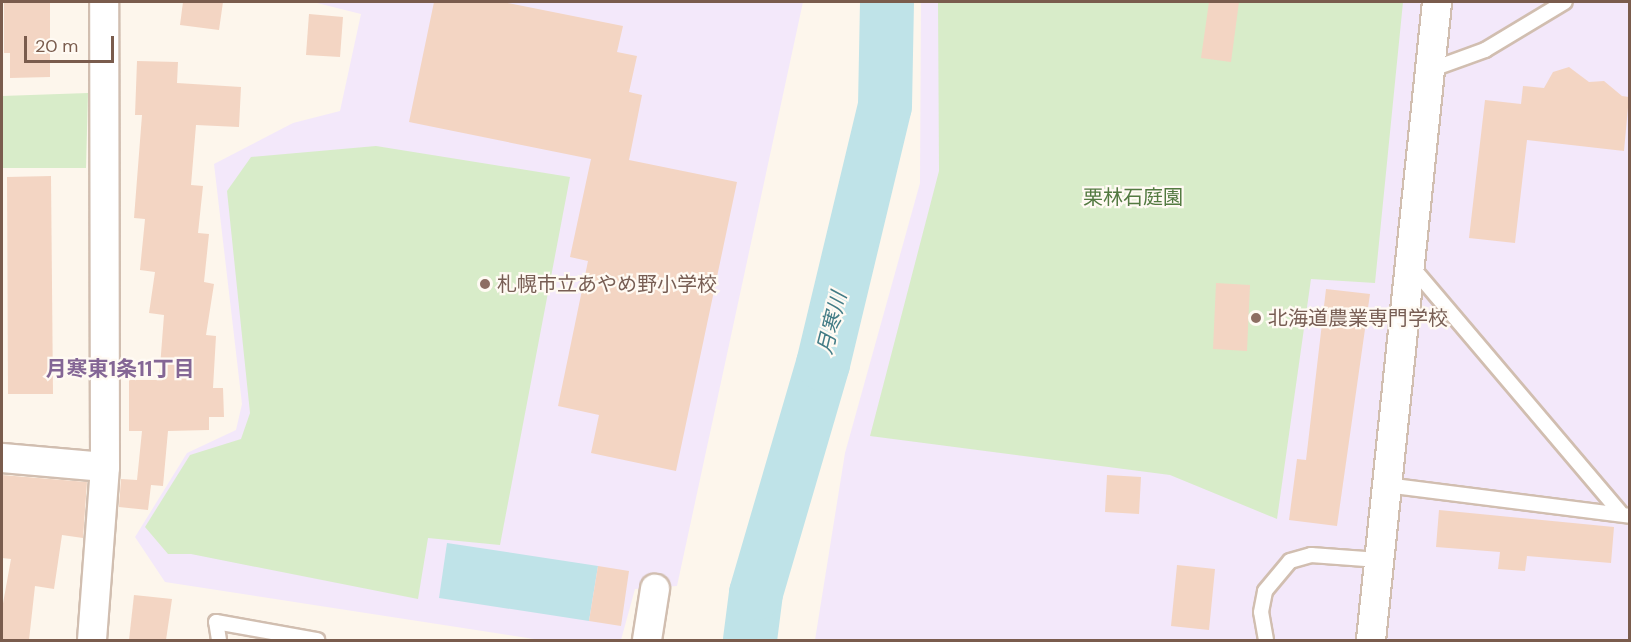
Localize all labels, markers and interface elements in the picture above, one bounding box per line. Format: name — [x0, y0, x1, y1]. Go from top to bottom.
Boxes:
scale bar — [27, 24, 117, 62]
text: 20 m — [35, 34, 78, 58]
park label: 栗林石庭園 — [1083, 185, 1183, 209]
place label: 札幌市立あやめ野小学校 — [497, 272, 717, 296]
marker: 札幌市立あやめ野小学校 — [478, 277, 492, 291]
water label: 月寒川 — [812, 289, 852, 357]
place label: 北海道農業専門学校 — [1268, 306, 1448, 330]
marker: 北海道農業専門学校 — [1249, 311, 1263, 325]
district label: 月寒東1条11丁目 — [46, 356, 194, 382]

